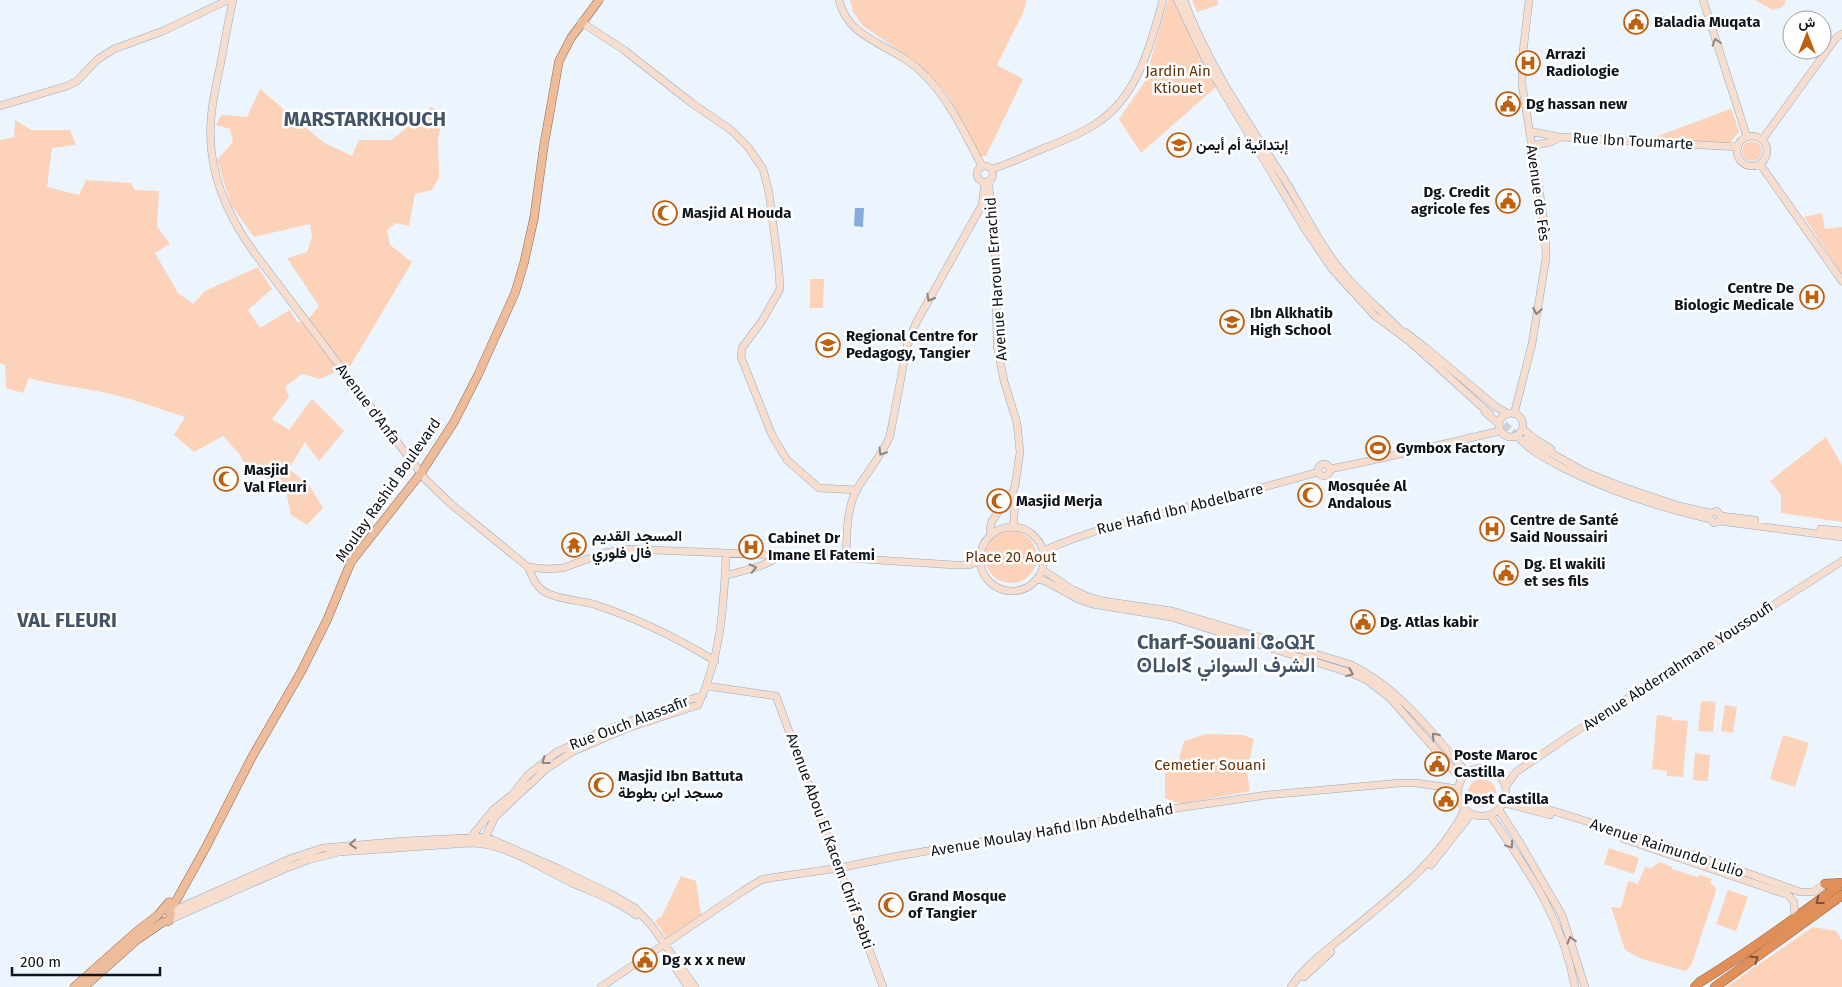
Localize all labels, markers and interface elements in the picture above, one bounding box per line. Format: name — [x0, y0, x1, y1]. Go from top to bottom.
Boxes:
public building icon: Baladia Muqata — [1623, 9, 1649, 35]
north arrow — [1782, 10, 1832, 60]
place label: Baladia Muqata — [1654, 13, 1760, 31]
text: ش — [1799, 14, 1816, 31]
one-way arrow — [1712, 38, 1722, 47]
place label: Arrazi Radiologie — [1545, 45, 1619, 80]
hospital icon: Arrazi Radiologie — [1515, 50, 1541, 76]
park label: Jardin Ain Ktiouet — [1145, 62, 1211, 97]
public building icon: Dg hassan new — [1495, 91, 1521, 117]
place label: Dg hassan new — [1526, 95, 1628, 113]
district label: MARSTARKHOUCH — [284, 107, 446, 131]
street label: Rue Ibn Toumarte — [1572, 129, 1694, 153]
school or university icon: إبتدائية أم أيمن — [1166, 132, 1192, 158]
place label: إبتدائية أم أيمن — [1196, 136, 1289, 155]
street label: Avenue de Fès — [1522, 144, 1554, 242]
place label: Dg. Credit agricole fes — [1411, 183, 1490, 218]
public building icon: Dg. Credit agricole fes — [1495, 188, 1521, 214]
street label: Avenue Haroun Errachid — [981, 197, 1011, 361]
mosque icon: Masjid Al Houda — [652, 200, 678, 226]
place label: Masjid Al Houda — [682, 204, 792, 222]
place label: Centre De Biologic Medicale — [1674, 279, 1794, 314]
hospital icon: Centre De Biologic Medicale — [1799, 284, 1825, 310]
one-way arrow — [926, 293, 936, 302]
place label: Ibn Alkhatib High School — [1250, 304, 1333, 339]
one-way arrow — [1533, 307, 1543, 316]
school or university icon: Ibn Alkhatib High School — [1219, 309, 1245, 335]
place label: Regional Centre for Pedagogy, Tangier — [846, 327, 979, 362]
school or university icon: Regional Centre for Pedagogy, Tangier — [815, 332, 841, 358]
street label: Avenue d'Anfa — [332, 360, 404, 448]
street label: Moulay Rashid Boulevard — [331, 415, 445, 565]
sports icon: Gymbox Factory — [1365, 435, 1391, 461]
place label: Gymbox Factory — [1396, 439, 1505, 457]
one-way arrow — [878, 446, 888, 455]
place label: Masjid Val Fleuri — [243, 461, 307, 496]
mosque icon: Masjid Val Fleuri — [213, 466, 239, 492]
place label: Mosquée Al Andalous — [1327, 477, 1407, 512]
street label: Rue Hafid Ibn Abdelbarre — [1095, 480, 1265, 538]
mosque icon: Mosquée Al Andalous — [1297, 482, 1323, 508]
mosque icon: Masjid Merja — [986, 488, 1012, 514]
place label: Masjid Merja — [1016, 492, 1102, 510]
place label: Centre de Santé Said Noussairi — [1510, 511, 1619, 546]
hospital icon: Centre de Santé Said Noussairi — [1479, 516, 1505, 542]
place label: المسجد القديم فال فلوري — [592, 527, 682, 566]
place label: Cabinet Dr Imane El Fatemi — [768, 529, 875, 564]
temple icon: المسجد القديم فال فلوري — [561, 532, 587, 558]
hospital icon: Cabinet Dr Imane El Fatemi — [738, 534, 764, 560]
park label: Place 20 Aout — [965, 548, 1057, 566]
place label: Dg. El wakili et ses fils — [1524, 555, 1605, 590]
public building icon: Dg. El wakili et ses fils — [1493, 560, 1519, 586]
one-way arrow — [749, 563, 758, 574]
street label: Avenue Abderrahmane Youssoufi — [1580, 598, 1776, 734]
district label: VAL FLEURI — [16, 608, 117, 632]
public building icon: Dg. Atlas kabir — [1350, 609, 1376, 635]
place label: Dg. Atlas kabir — [1380, 613, 1479, 631]
district label: Charf-Souani ⵛⴰⵕⴼ ⵙⵡⴰⵏⵉ الشرف السواني — [1137, 630, 1315, 682]
one-way arrow — [1345, 666, 1354, 677]
street label: Rue Ouch Alassafir — [567, 692, 691, 754]
street label: Avenue Abou El Kacem Chrif Sebti — [782, 730, 878, 952]
one-way arrow — [1431, 733, 1440, 742]
place label: Poste Maroc Castilla — [1454, 746, 1538, 781]
public building icon: Poste Maroc Castilla — [1424, 751, 1450, 777]
one-way arrow — [542, 755, 551, 763]
park label: Cemetier Souani — [1154, 756, 1266, 774]
place label: Masjid Ibn Battuta مسجد ابن بطوطة — [618, 767, 743, 802]
mosque icon: Masjid Ibn Battuta مسجد ابن بطوطة — [588, 772, 614, 798]
public building icon: Post Castilla — [1433, 786, 1459, 812]
place label: Post Castilla — [1464, 790, 1549, 808]
street label: Avenue Moulay Hafid Ibn Abdelhafid — [929, 800, 1175, 860]
street label: Avenue Raimundo Lulio — [1588, 815, 1746, 881]
one-way arrow — [348, 839, 356, 850]
one-way arrow — [1504, 839, 1513, 848]
place label: Grand Mosque of Tangier — [908, 887, 1006, 922]
mosque icon: Grand Mosque of Tangier — [878, 892, 904, 918]
one-way arrow — [1815, 895, 1824, 904]
one-way arrow — [1566, 937, 1576, 945]
scale bar — [12, 944, 160, 976]
public building icon: Dg x x x new — [632, 947, 658, 973]
place label: Dg x x x new — [662, 951, 746, 969]
text: 200 m — [20, 953, 61, 971]
one-way arrow — [1749, 956, 1759, 965]

